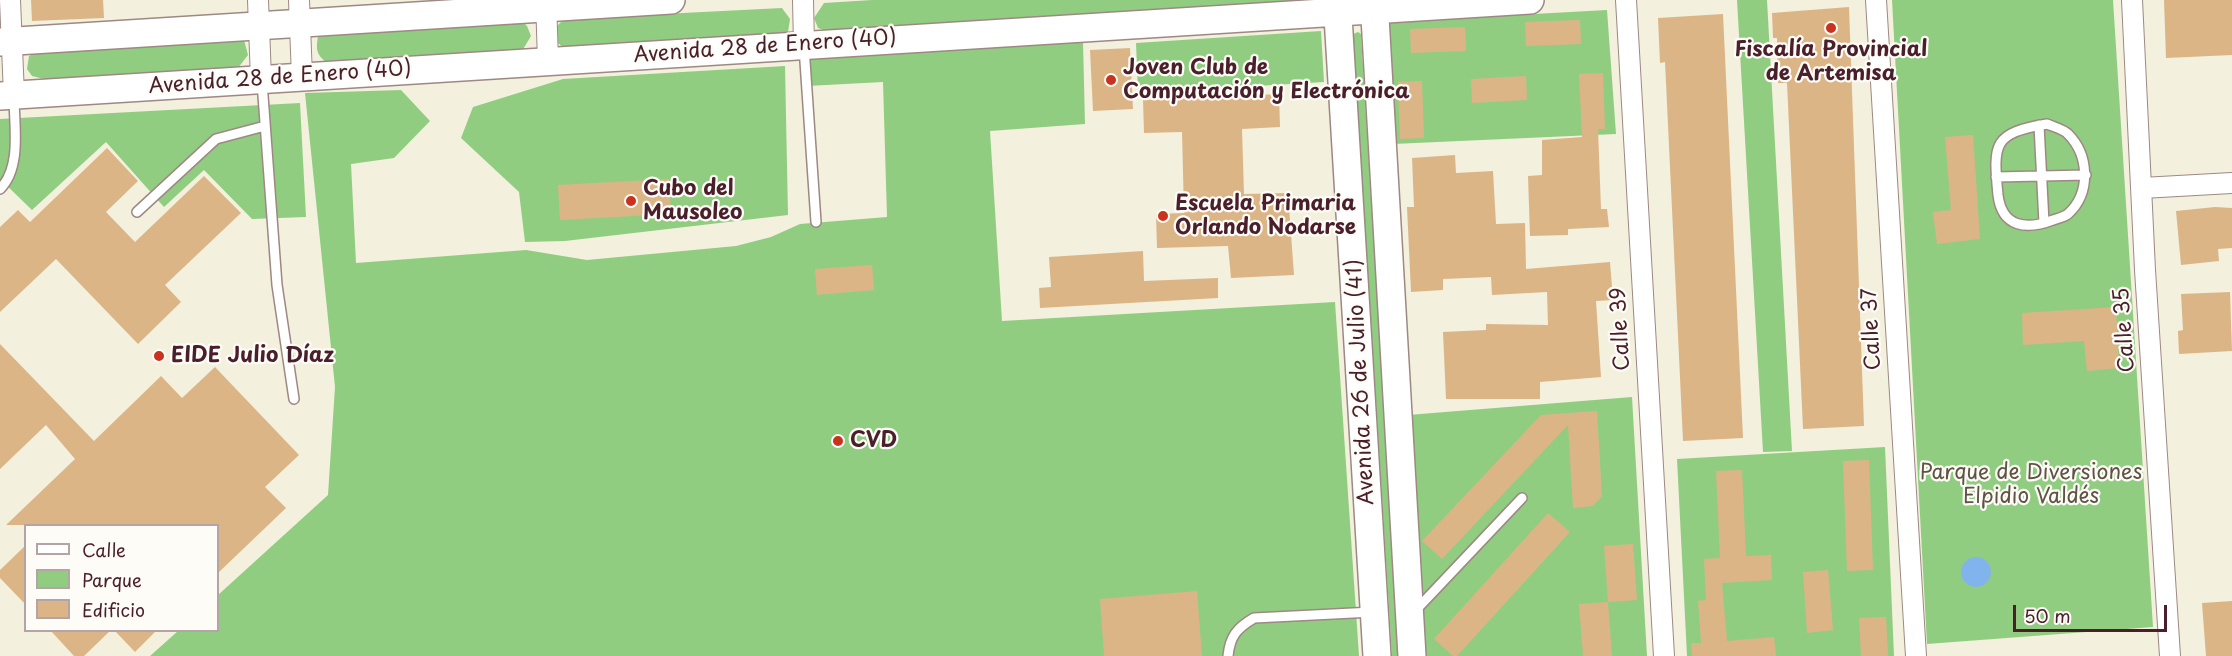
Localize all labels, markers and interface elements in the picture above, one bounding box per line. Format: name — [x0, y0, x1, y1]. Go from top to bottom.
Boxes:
marker: Fiscalía Provincial de Artemisa — [1824, 21, 1838, 35]
street label: Avenida 28 de Enero (40) — [633, 25, 897, 69]
place label: Fiscalía Provincial de Artemisa — [1734, 37, 1928, 87]
place label: Joven Club de Computación y Electrónica — [1123, 55, 1410, 105]
street label: Avenida 28 de Enero (40) — [148, 56, 412, 100]
marker: Joven Club de Computación y Electrónica — [1104, 73, 1118, 87]
place label: Cubo del Mausoleo — [643, 176, 742, 226]
place label: Escuela Primaria Orlando Nodarse — [1175, 191, 1356, 241]
marker: Cubo del Mausoleo — [624, 194, 638, 208]
marker: Escuela Primaria Orlando Nodarse — [1156, 209, 1170, 223]
street label: Avenida 26 de Julio (41) — [1342, 258, 1380, 506]
street label: Calle 39 — [1606, 287, 1636, 371]
street label: Calle 37 — [1857, 287, 1887, 371]
street label: Calle 35 — [2109, 287, 2141, 373]
place label: EIDE Julio Díaz — [171, 343, 334, 369]
marker: EIDE Julio Díaz — [152, 349, 166, 363]
place label: CVD — [850, 428, 897, 454]
marker: CVD — [831, 434, 845, 448]
park label: Parque de Diversiones Elpidio Valdés — [1920, 460, 2142, 510]
legend — [24, 524, 219, 632]
text: Calle — [82, 536, 126, 563]
text: Parque — [82, 566, 142, 593]
scale bar — [2016, 593, 2170, 631]
text: Edificio — [82, 596, 145, 623]
text: 50 m — [2024, 602, 2071, 629]

